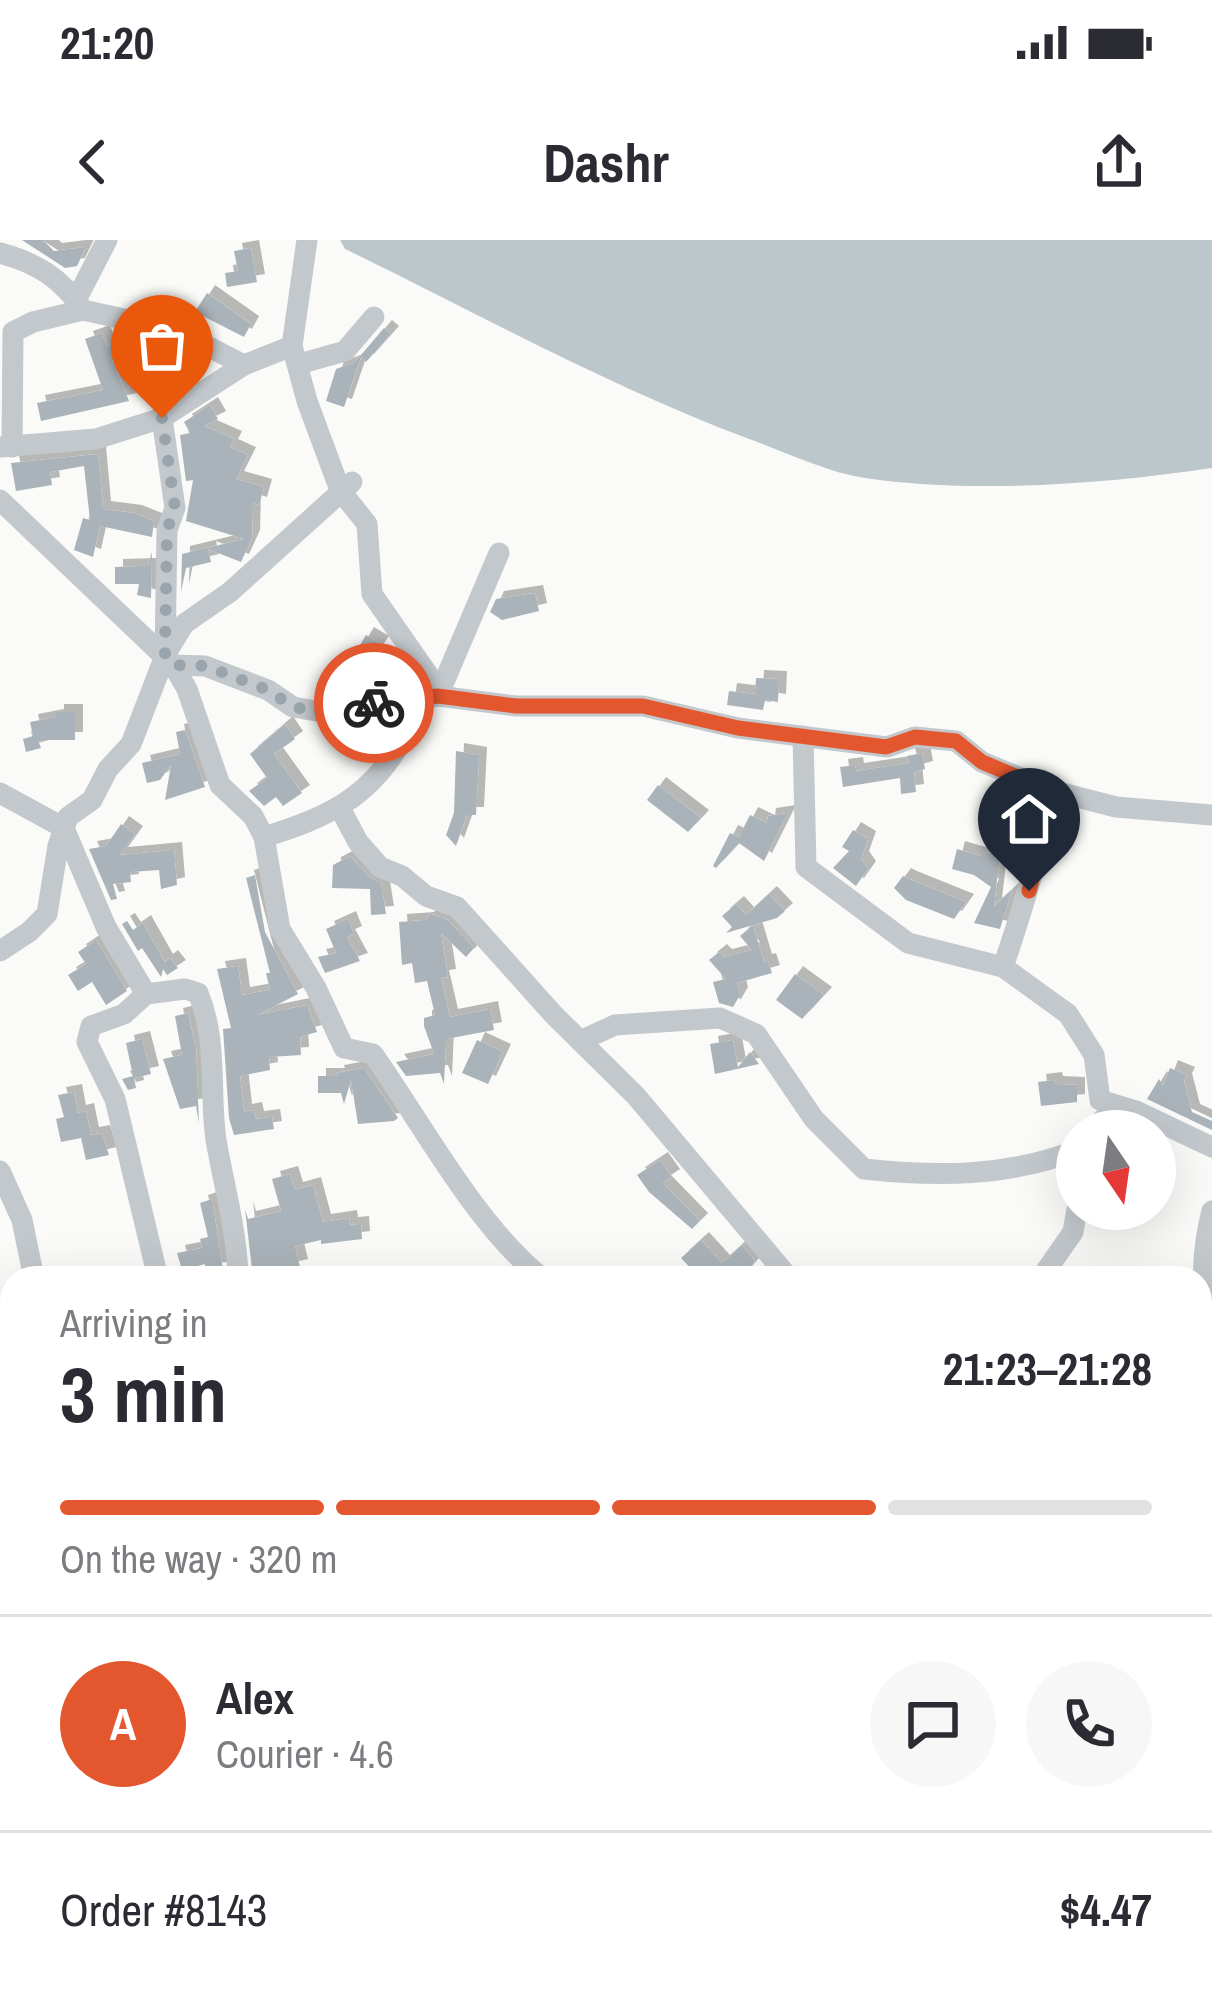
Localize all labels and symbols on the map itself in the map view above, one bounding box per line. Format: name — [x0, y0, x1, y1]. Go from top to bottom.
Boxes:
pin — [111, 295, 213, 418]
courier — [314, 643, 434, 763]
pin — [978, 768, 1080, 891]
north arrow — [1056, 1110, 1176, 1230]

